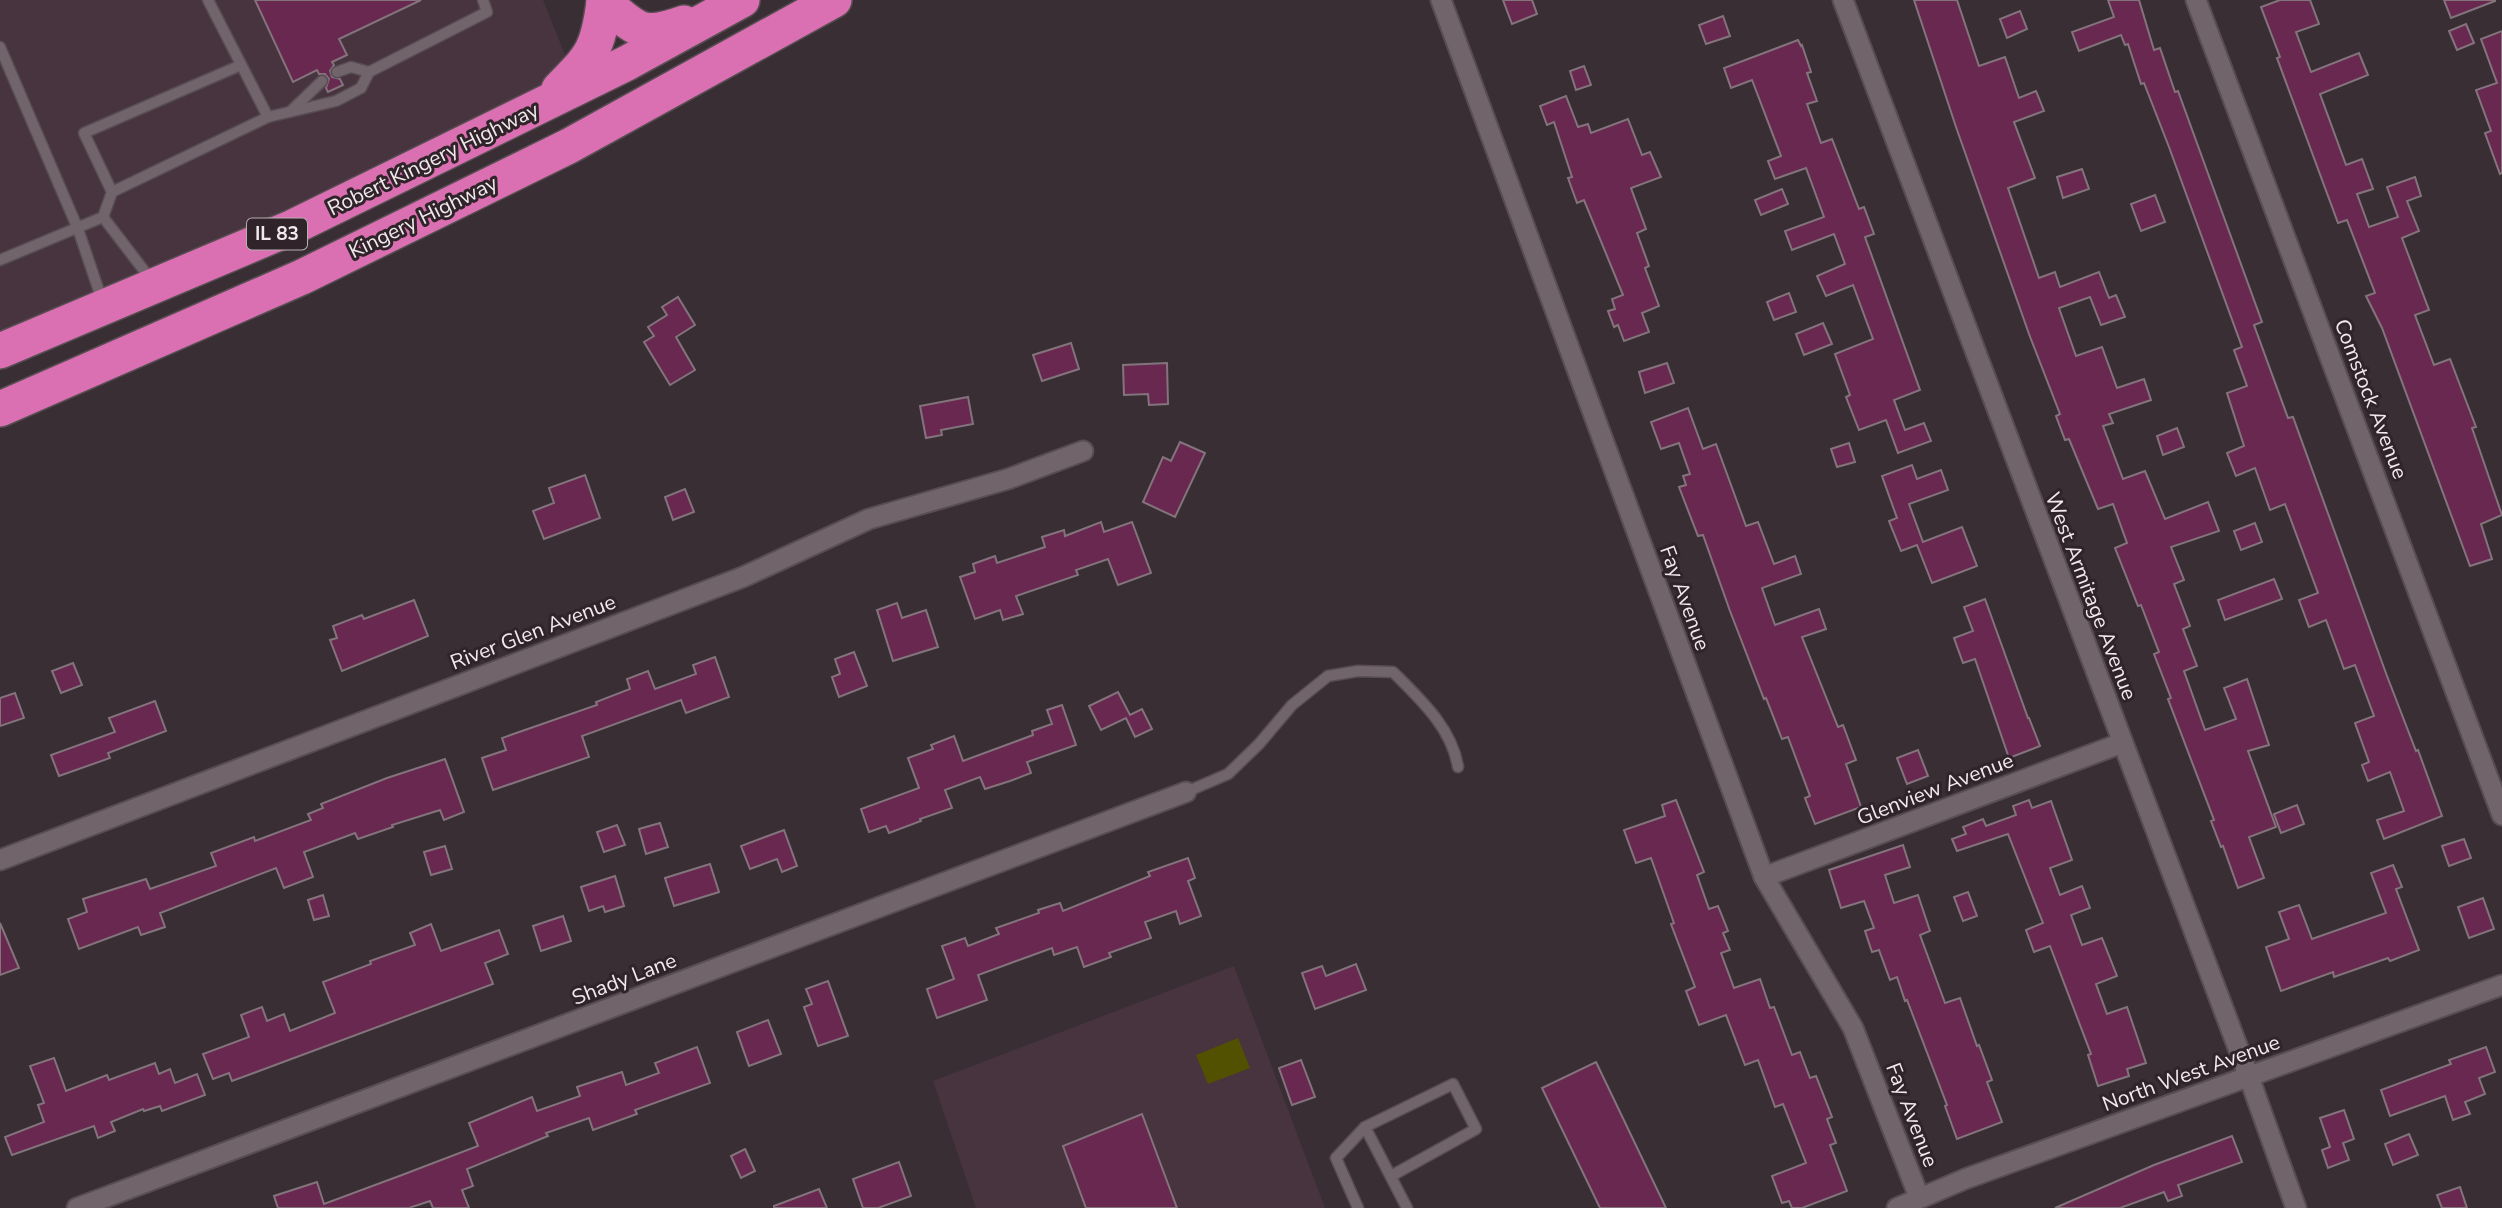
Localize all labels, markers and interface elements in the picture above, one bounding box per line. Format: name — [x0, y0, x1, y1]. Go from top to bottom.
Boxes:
street label: Robert Kingery Highway — [323, 97, 543, 221]
street label: Kingery Highway — [345, 170, 501, 264]
road number: IL 83 — [247, 218, 307, 250]
street label: Comstock Avenue — [2328, 315, 2414, 483]
street label: West Armitage Avenue — [2038, 488, 2144, 704]
street label: Fay Avenue — [1653, 542, 1717, 654]
street label: River Glen Avenue — [446, 588, 620, 676]
street label: Glenview Avenue — [1853, 746, 2017, 832]
street label: Shady Lane — [568, 946, 680, 1012]
street label: North West Avenue — [2098, 1028, 2284, 1118]
street label: Fay Avenue — [1879, 1059, 1945, 1171]

